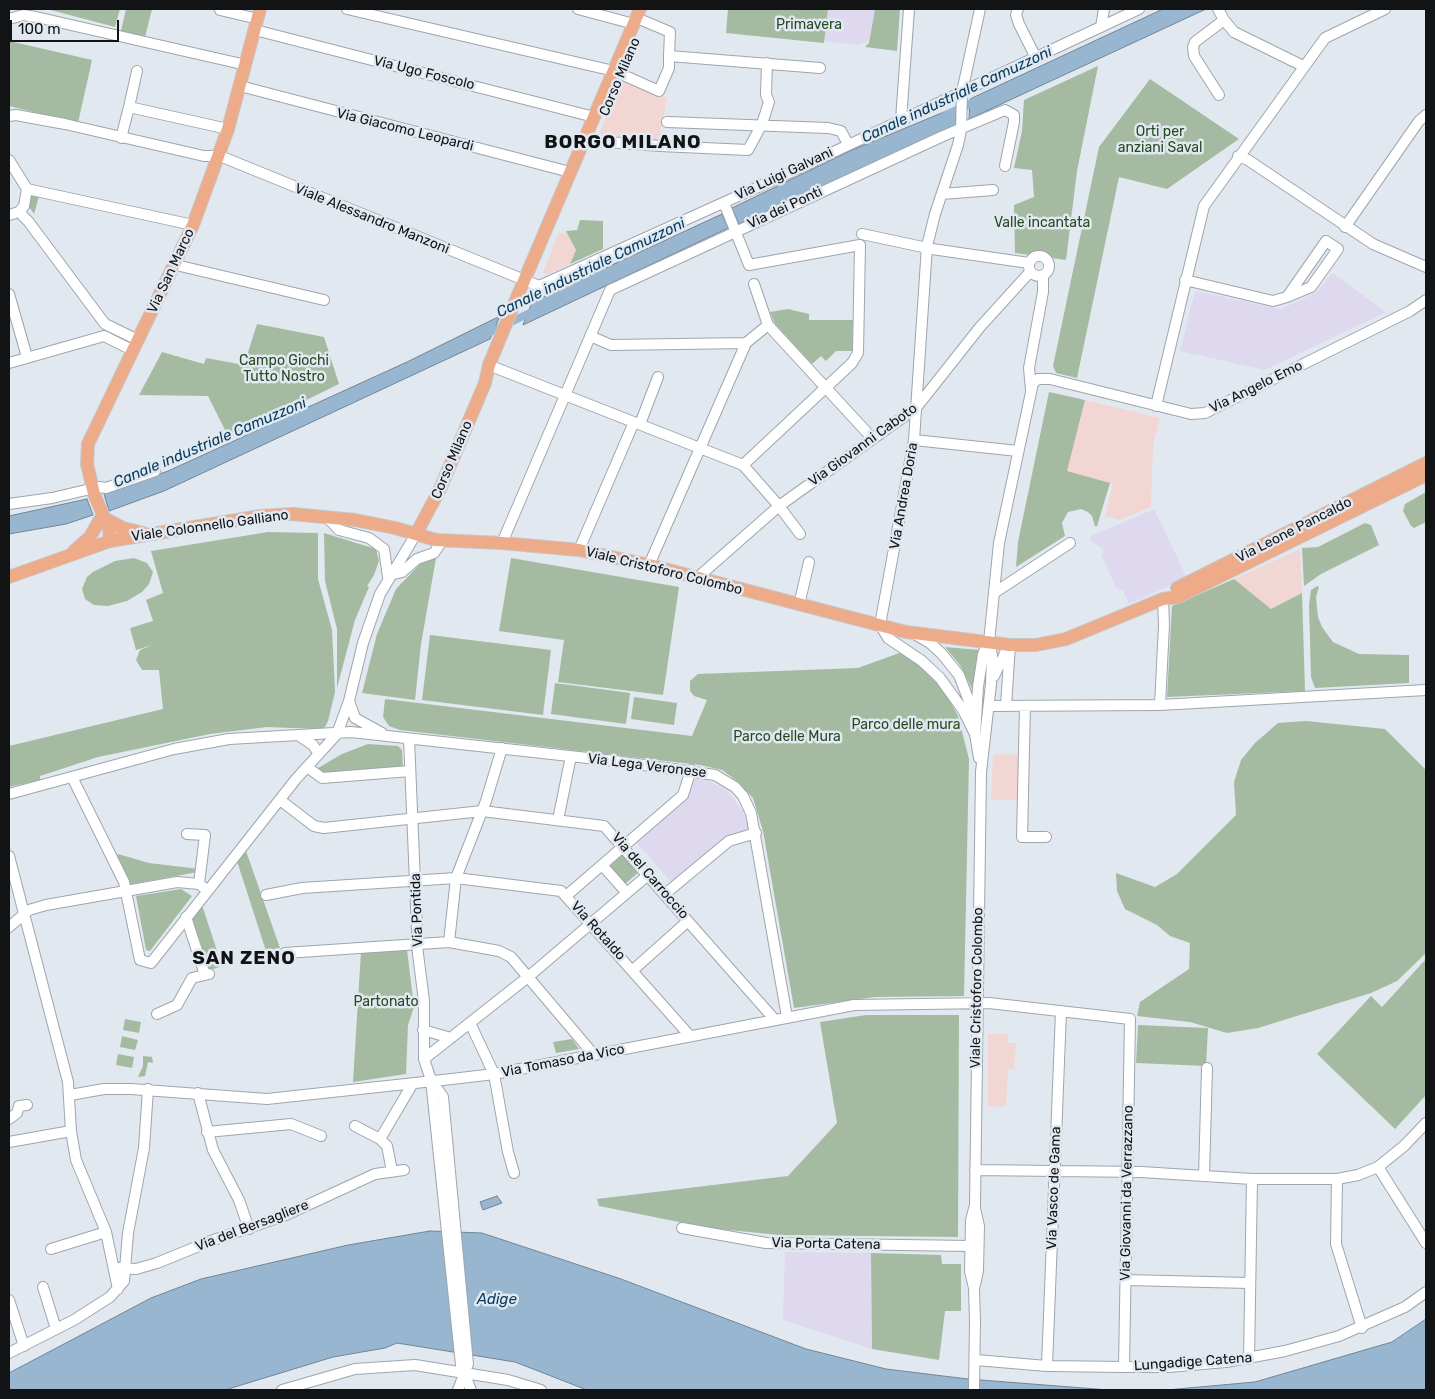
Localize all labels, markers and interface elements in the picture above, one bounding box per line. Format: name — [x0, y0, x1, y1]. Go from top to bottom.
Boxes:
scale bar — [12, 10, 121, 42]
park label: Primavera — [776, 17, 842, 33]
text: 100 m — [18, 20, 60, 38]
street label: Corso Milano — [596, 35, 644, 119]
water label: Canale industriale Camuzzoni — [859, 43, 1055, 147]
street label: Via Ugo Foscolo — [372, 52, 476, 94]
street label: Via Giacomo Leopardi — [335, 105, 475, 155]
park label: Orti per anziani Saval — [1118, 124, 1202, 156]
district label: BORGO MILANO — [543, 132, 703, 154]
street label: Via Luigi Galvani — [732, 144, 836, 204]
street label: Viale Alessandro Manzoni — [292, 180, 452, 258]
street label: Via dei Ponti — [745, 183, 825, 233]
water label: Canale industriale Camuzzoni — [494, 214, 688, 322]
park label: Valle incantata — [994, 215, 1090, 231]
street label: Via San Marco — [144, 226, 198, 316]
park label: Campo Giochi Tutto Nostro — [239, 353, 329, 386]
street label: Via Angelo Emo — [1207, 357, 1305, 417]
water label: Canale industriale Camuzzoni — [111, 394, 309, 492]
street label: Via Giovanni Caboto — [805, 400, 921, 490]
street label: Corso Milano — [428, 418, 476, 502]
street label: Via Andrea Doria — [886, 441, 922, 551]
street label: Via Leone Pancaldo — [1233, 494, 1355, 566]
street label: Viale Colonnello Galliano — [130, 507, 290, 545]
street label: Viale Cristoforo Colombo — [584, 543, 744, 599]
park label: Parco delle mura — [851, 717, 961, 733]
park label: Parco delle Mura — [733, 729, 841, 745]
street label: Via Lega Veronese — [587, 750, 707, 782]
street label: Via del Carroccio — [608, 829, 692, 923]
street label: Via Pontida — [407, 873, 427, 947]
street label: Via Rotaldo — [567, 898, 629, 964]
street label: Viale Cristoforo Colombo — [967, 907, 987, 1069]
district label: SAN ZENO — [191, 948, 297, 970]
park label: Partonato — [353, 994, 419, 1010]
street label: Via Tomaso da Vico — [500, 1041, 626, 1081]
street label: Via Giovanni da Verrazzano — [1117, 1105, 1137, 1281]
street label: Via Vasco de Gama — [1043, 1126, 1065, 1250]
street label: Via del Bersagliere — [193, 1197, 311, 1255]
street label: Via Porta Catena — [771, 1235, 881, 1253]
water label: Adige — [477, 1291, 517, 1309]
street label: Lungadige Catena — [1133, 1349, 1253, 1375]

